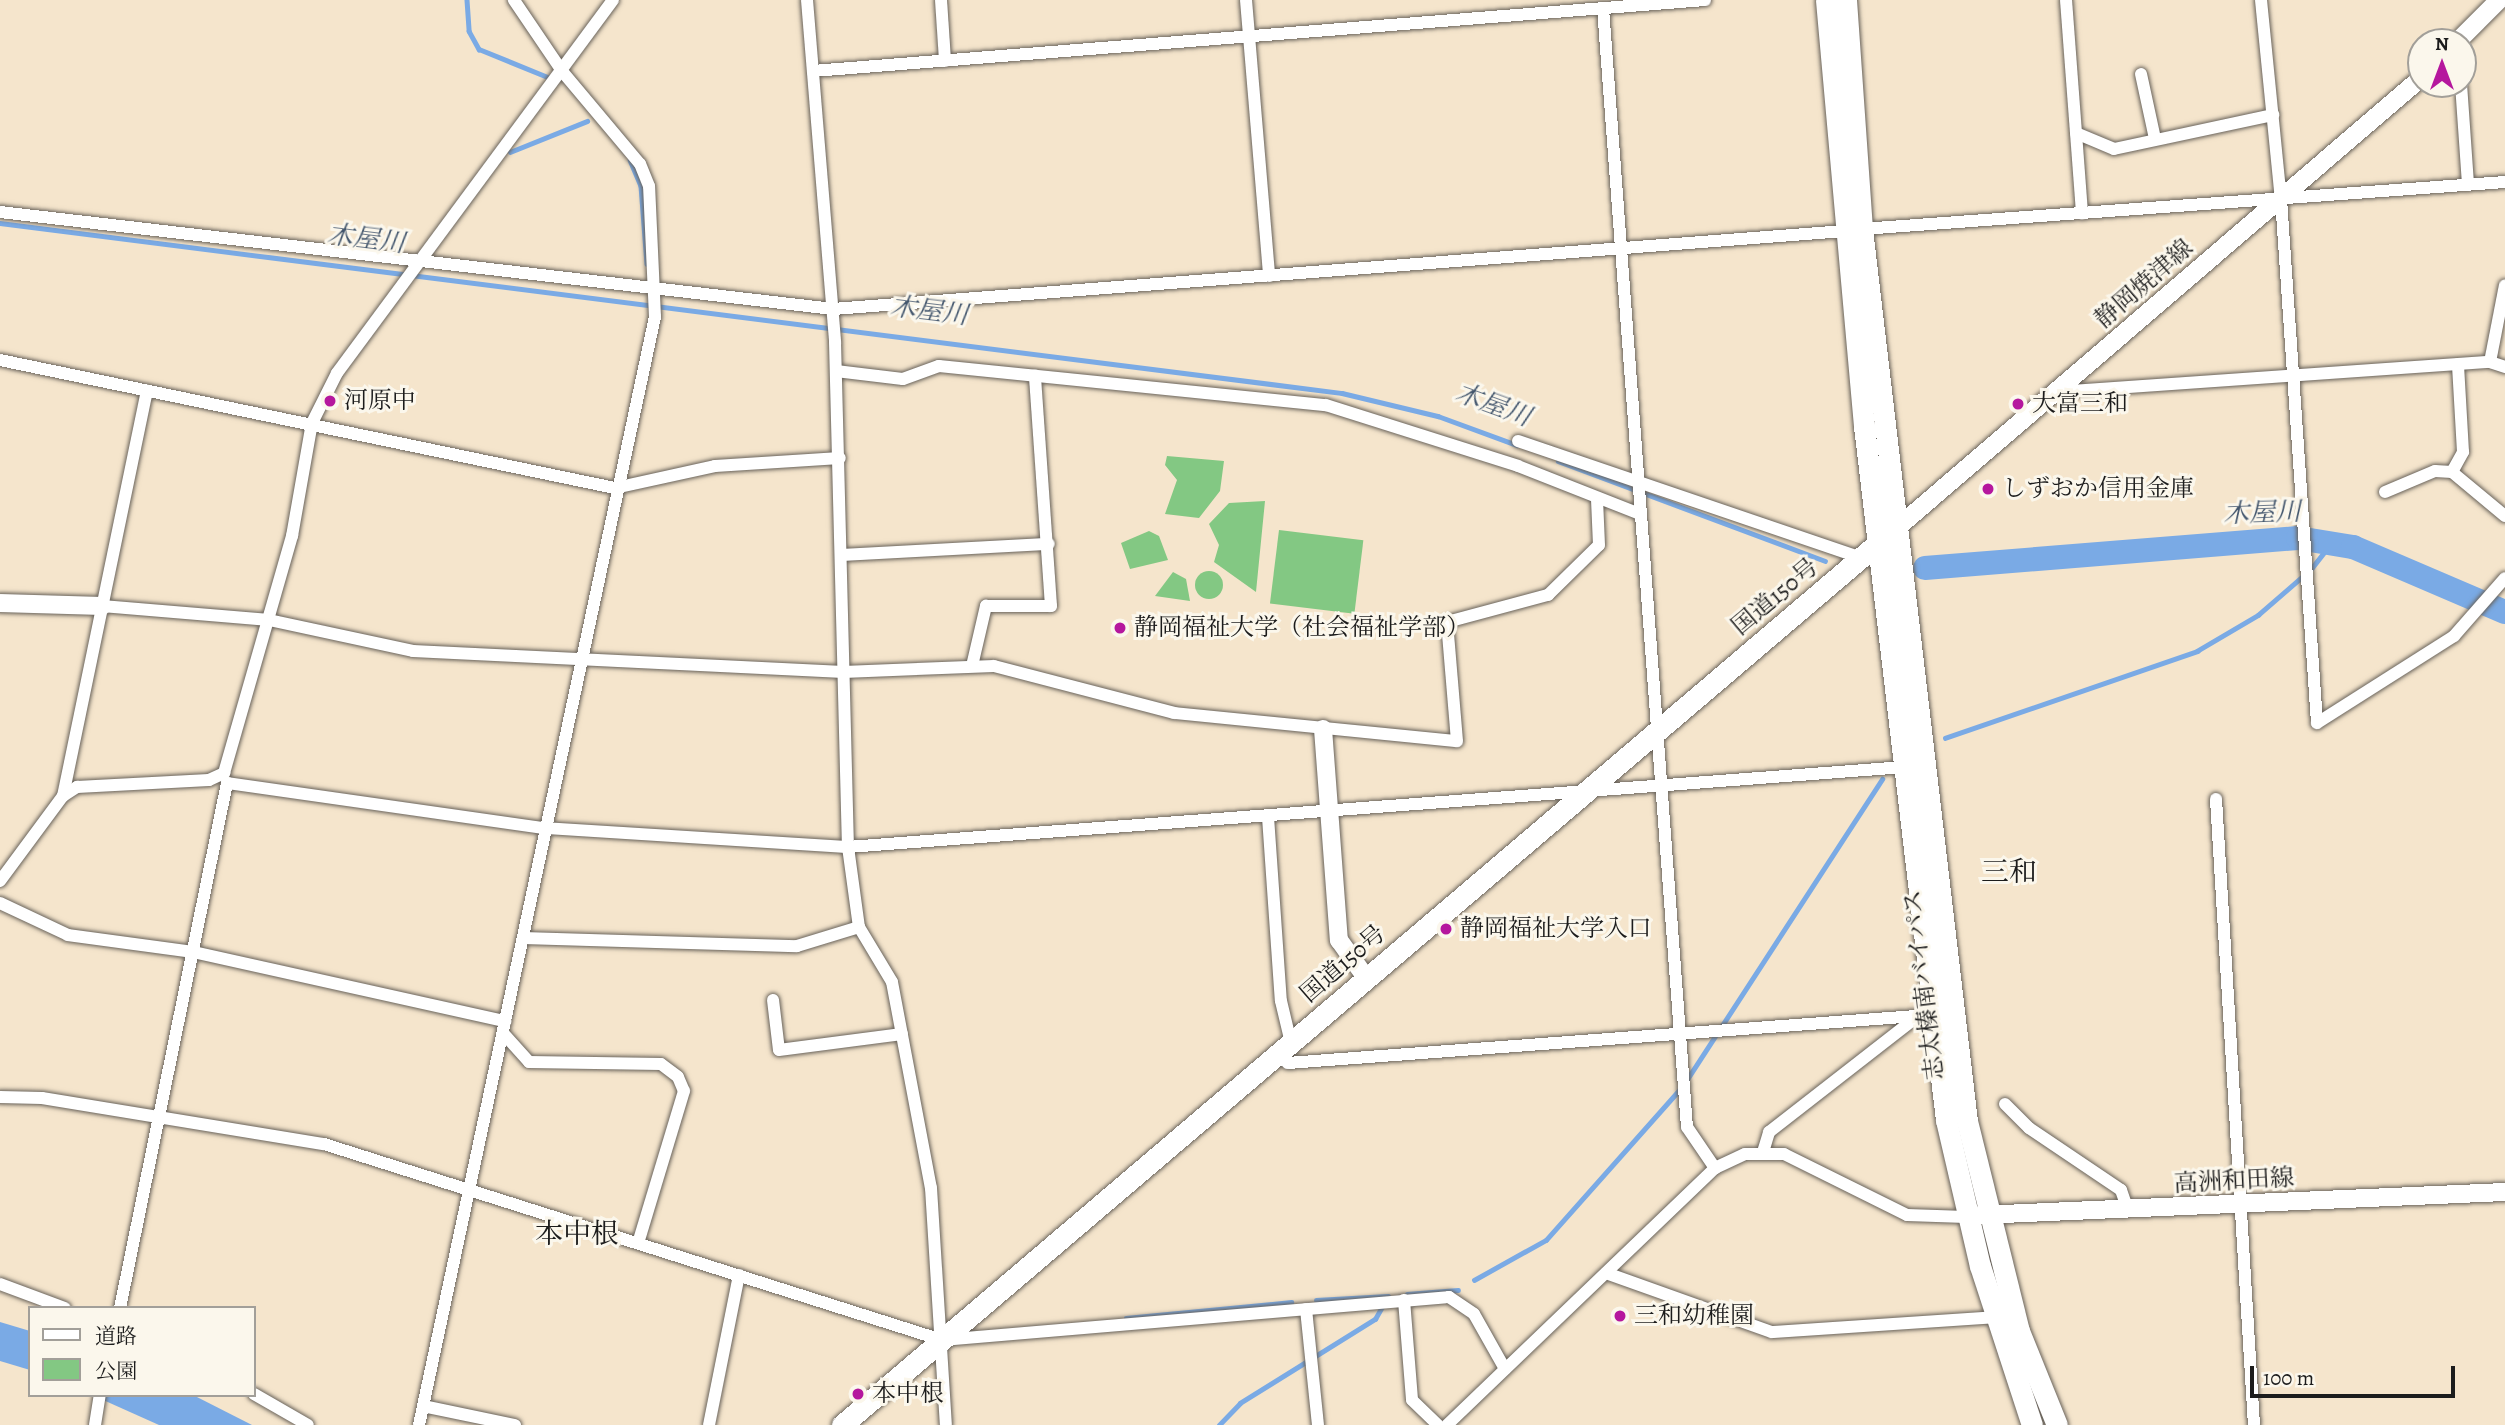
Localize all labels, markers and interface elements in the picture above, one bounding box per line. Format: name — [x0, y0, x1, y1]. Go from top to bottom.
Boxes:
north arrow — [2407, 28, 2477, 98]
text: N — [2435, 31, 2449, 57]
water label: 木屋川 — [325, 219, 407, 259]
street label: 静岡焼津線 — [2089, 234, 2199, 334]
water label: 木屋川 — [888, 291, 970, 331]
water label: 木屋川 — [1451, 377, 1535, 433]
place label: 河原中 — [344, 387, 416, 415]
place label: 大富三和 — [2032, 390, 2128, 418]
marker: 河原中 — [322, 393, 338, 409]
marker: 大富三和 — [2010, 396, 2026, 412]
place label: しずおか信用金庫 — [2002, 475, 2194, 503]
marker: しずおか信用金庫 — [1980, 481, 1996, 497]
water label: 木屋川 — [2222, 496, 2302, 530]
street label: 国道150号 — [1726, 553, 1824, 641]
place label: 静岡福祉大学（社会福祉学部） — [1134, 614, 1470, 642]
marker: 静岡福祉大学（社会福祉学部） — [1112, 620, 1128, 636]
district label: 三和 — [1981, 855, 2037, 889]
street label: 志太榛南バイパス — [1898, 888, 1950, 1082]
place label: 静岡福祉大学入口 — [1460, 915, 1652, 943]
street label: 国道150号 — [1295, 919, 1391, 1009]
marker: 静岡福祉大学入口 — [1438, 921, 1454, 937]
street label: 高洲和田線 — [2173, 1163, 2295, 1199]
district label: 本中根 — [535, 1217, 619, 1251]
place label: 三和幼稚園 — [1634, 1302, 1754, 1330]
legend — [28, 1306, 256, 1397]
marker: 三和幼稚園 — [1612, 1308, 1628, 1324]
text: 道路 — [95, 1322, 137, 1350]
scale bar — [2253, 1352, 2458, 1396]
text: 公園 — [95, 1357, 137, 1385]
text: 100 m — [2263, 1364, 2314, 1392]
place label: 本中根 — [872, 1380, 944, 1408]
marker: 本中根 — [850, 1386, 866, 1402]

